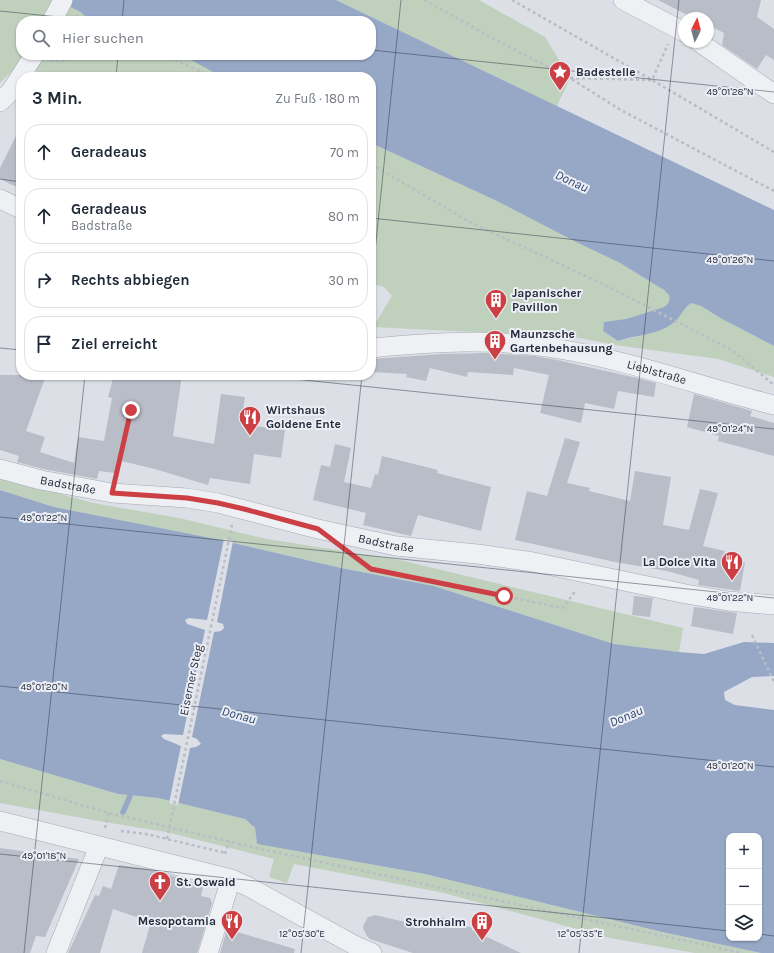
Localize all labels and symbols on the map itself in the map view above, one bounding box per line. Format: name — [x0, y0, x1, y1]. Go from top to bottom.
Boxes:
north arrow — [678, 12, 714, 48]
place icon: Badestelle — [547, 59, 573, 92]
place label: Badestelle — [576, 65, 636, 79]
text: 49°01'28"N — [706, 86, 754, 98]
water label: Donau — [553, 167, 591, 195]
text: 49°01'26"N — [707, 254, 753, 266]
place label: Japanischer Pavillon — [512, 286, 582, 314]
building icon: Japanischer Pavillon — [483, 287, 509, 320]
place label: Maunzsche Gartenbehausung — [510, 327, 613, 355]
building icon: Maunzsche Gartenbehausung — [482, 328, 508, 361]
street label: Lieblstraße — [625, 357, 688, 387]
route end — [122, 401, 140, 419]
place label: Wirtshaus Goldene Ente — [266, 403, 341, 431]
restaurant icon: Wirtshaus Goldene Ente — [237, 404, 263, 437]
text: 49°01'24"N — [707, 423, 753, 435]
street label: Badstraße — [39, 473, 97, 497]
text: 49°01'22"N — [21, 512, 67, 524]
street label: Badstraße — [357, 531, 415, 555]
restaurant icon: La Dolce Vita — [719, 549, 745, 582]
place label: La Dolce Vita — [643, 555, 716, 569]
route start — [495, 587, 513, 605]
text: 49°01'22"N — [707, 592, 753, 604]
street label: Eiserner Steg — [177, 643, 205, 717]
text: 49°01'20"N — [20, 681, 68, 693]
water label: Donau — [607, 702, 645, 730]
water label: Donau — [220, 703, 258, 727]
text: 49°01'20"N — [706, 760, 754, 772]
text: 49°01'18"N — [22, 850, 66, 862]
church icon: St. Oswald — [147, 869, 173, 902]
place label: St. Oswald — [176, 875, 236, 889]
restaurant icon: Mesopotamia — [219, 908, 245, 941]
building icon: Strohhalm — [469, 909, 495, 942]
place label: Mesopotamia — [138, 914, 216, 928]
place label: Strohhalm — [405, 915, 466, 929]
text: 12°05'30"E — [279, 928, 325, 940]
text: 12°05'35"E — [557, 928, 603, 940]

